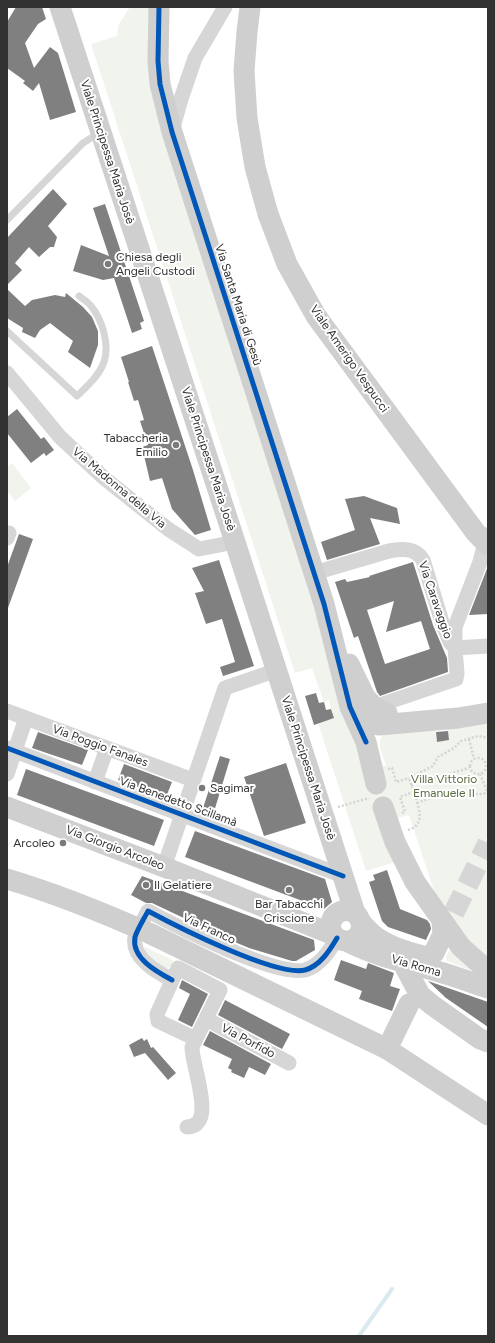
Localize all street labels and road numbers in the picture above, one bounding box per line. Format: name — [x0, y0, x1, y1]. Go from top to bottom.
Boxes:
street label: Viale Principessa Maria Josè — [77, 78, 137, 226]
street label: Via Santa Maria di Gesù — [212, 242, 264, 368]
street label: Viale Amerigo Vespucci — [307, 303, 391, 415]
street label: Viale Principessa Maria Josè — [178, 385, 238, 533]
street label: Via Madonna della Via — [69, 445, 169, 531]
street label: Via Caravaggio — [415, 559, 455, 641]
street label: Viale Principessa Maria Josè — [278, 694, 338, 842]
street label: Via Poggio Fanales — [50, 722, 150, 770]
street label: Via Benedetto Scillamà — [117, 774, 239, 830]
street label: Via Giorgio Arcoleo — [64, 823, 166, 873]
street label: Via Franco — [180, 910, 238, 948]
street label: Via Roma — [390, 952, 442, 980]
street label: Via Porfido — [218, 1021, 278, 1061]

